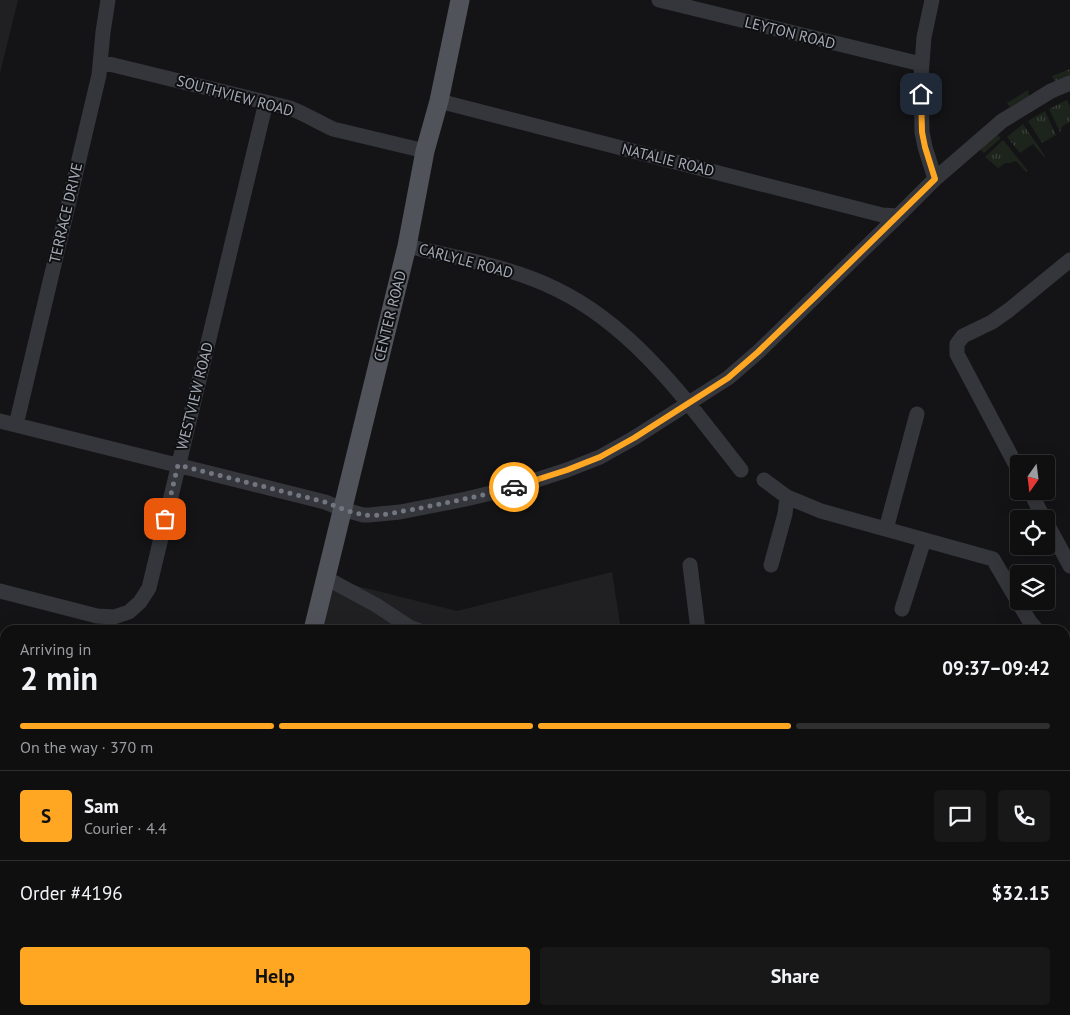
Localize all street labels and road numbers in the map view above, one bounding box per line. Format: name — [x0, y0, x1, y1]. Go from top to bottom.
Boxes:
street label: LEYTON ROAD — [743, 12, 837, 53]
street label: SOUTHVIEW ROAD — [175, 71, 296, 120]
street label: NATALIE ROAD — [620, 139, 716, 180]
street label: TERRACE DRIVE — [45, 161, 86, 265]
street label: CARLYLE ROAD — [417, 239, 515, 282]
street label: CENTER ROAD — [369, 269, 410, 363]
street label: WESTVIEW ROAD — [172, 340, 217, 452]

